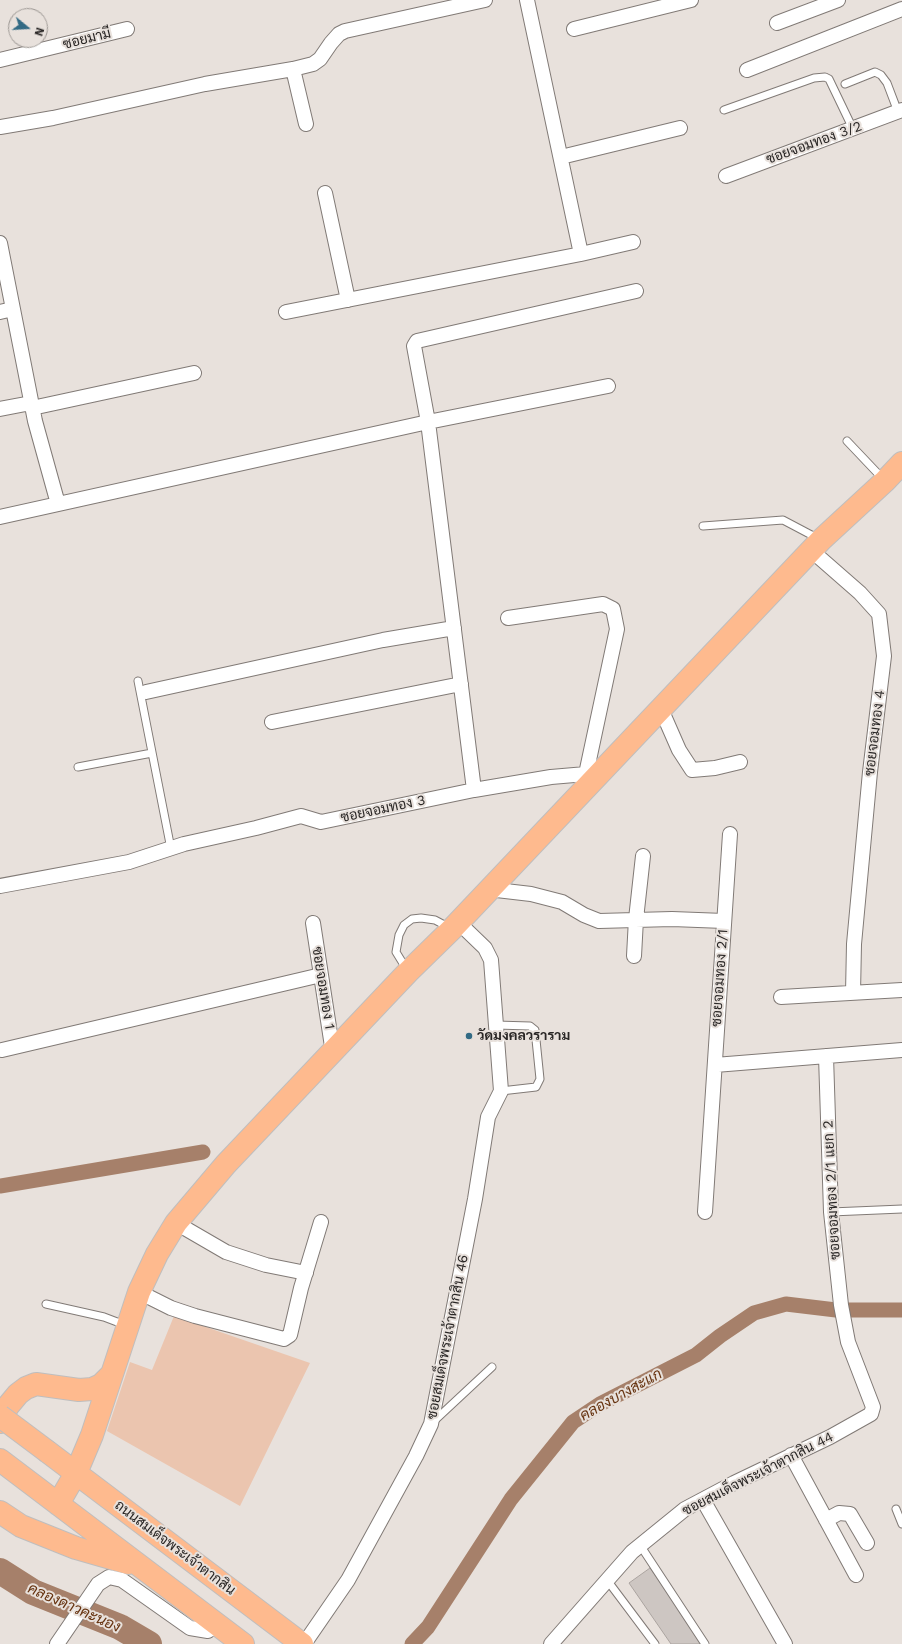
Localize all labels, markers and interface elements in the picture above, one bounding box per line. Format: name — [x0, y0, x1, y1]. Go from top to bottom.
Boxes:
north arrow — [8, 8, 48, 48]
street label: ซอยมามี — [61, 25, 113, 53]
text: N — [31, 26, 46, 37]
street label: ซอยจอมทอง 3/2 — [764, 118, 864, 168]
street label: ซอยจอมทอง 4 — [861, 689, 889, 777]
street label: ซอยจอมทอง 3 — [339, 792, 427, 826]
street label: ซอยจอมทอง 2/1 — [708, 929, 732, 1027]
street label: ซอยจอมทอง 1 — [308, 945, 338, 1031]
place label: วัดมงคลวราราม — [477, 1028, 570, 1044]
marker: วัดมงคลวราราม — [464, 1031, 474, 1041]
street label: ซอยจอมทอง 2/1 แยก 2 — [820, 1120, 844, 1260]
street label: ซอยสมเด็จพระเจ้าตากสิน 46 — [424, 1253, 472, 1421]
water label: คลองบางสะแก — [577, 1365, 665, 1425]
street label: ซอยสมเด็จพระเจ้าตากสิน 44 — [680, 1428, 836, 1520]
street label: ถนนสมเด็จพระเจ้าตากสิน — [111, 1497, 239, 1599]
water label: คลองดาวคะนอง — [25, 1580, 123, 1636]

